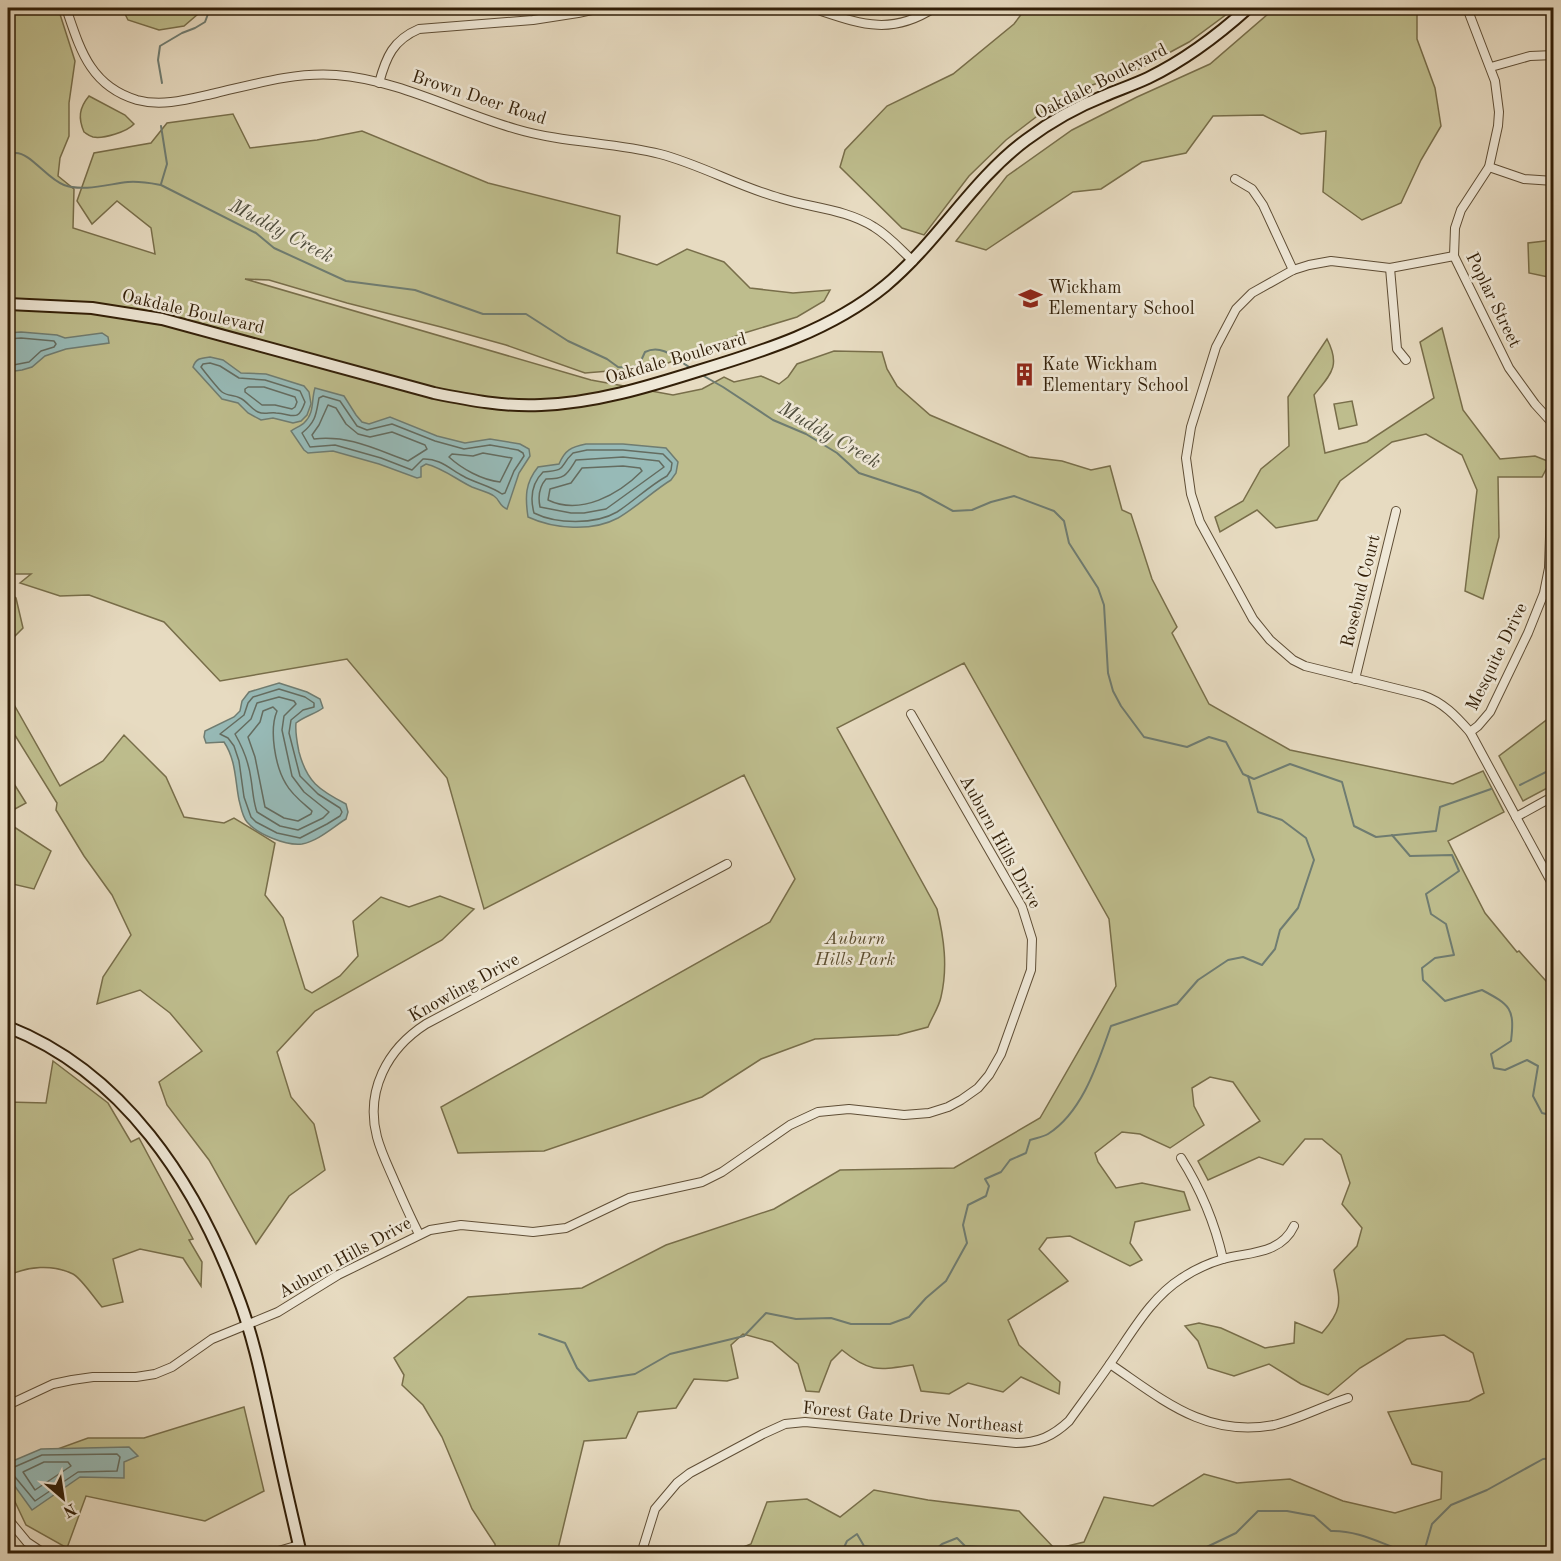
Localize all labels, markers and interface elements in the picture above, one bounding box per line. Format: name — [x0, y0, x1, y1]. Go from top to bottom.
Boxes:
street label: Oakdale Boulevard — [1032, 41, 1170, 123]
street label: Brown Deer Road — [410, 68, 548, 128]
water label: Muddy Creek — [225, 196, 336, 268]
street label: Poplar Street — [1462, 250, 1524, 350]
place label: Wickham Elementary School — [1048, 279, 1195, 318]
school or university icon: Wickham Elementary School — [1017, 285, 1043, 311]
street label: Oakdale Boulevard — [120, 287, 266, 337]
street label: Oakdale Boulevard — [603, 330, 749, 388]
place label: Kate Wickham Elementary School — [1042, 356, 1189, 395]
building icon: Kate Wickham Elementary School — [1011, 362, 1037, 388]
water label: Muddy Creek — [774, 398, 884, 473]
street label: Rosebud Court — [1338, 533, 1384, 649]
street label: Mesquite Drive — [1463, 600, 1531, 714]
street label: Auburn Hills Drive — [956, 772, 1044, 912]
park label: Auburn Hills Park — [814, 930, 895, 969]
street label: Knowling Drive — [406, 950, 522, 1026]
street label: Auburn Hills Drive — [275, 1214, 415, 1302]
street label: Forest Gate Drive Northeast — [802, 1399, 1024, 1437]
north arrow — [33, 1468, 93, 1528]
text: N — [59, 1499, 79, 1520]

